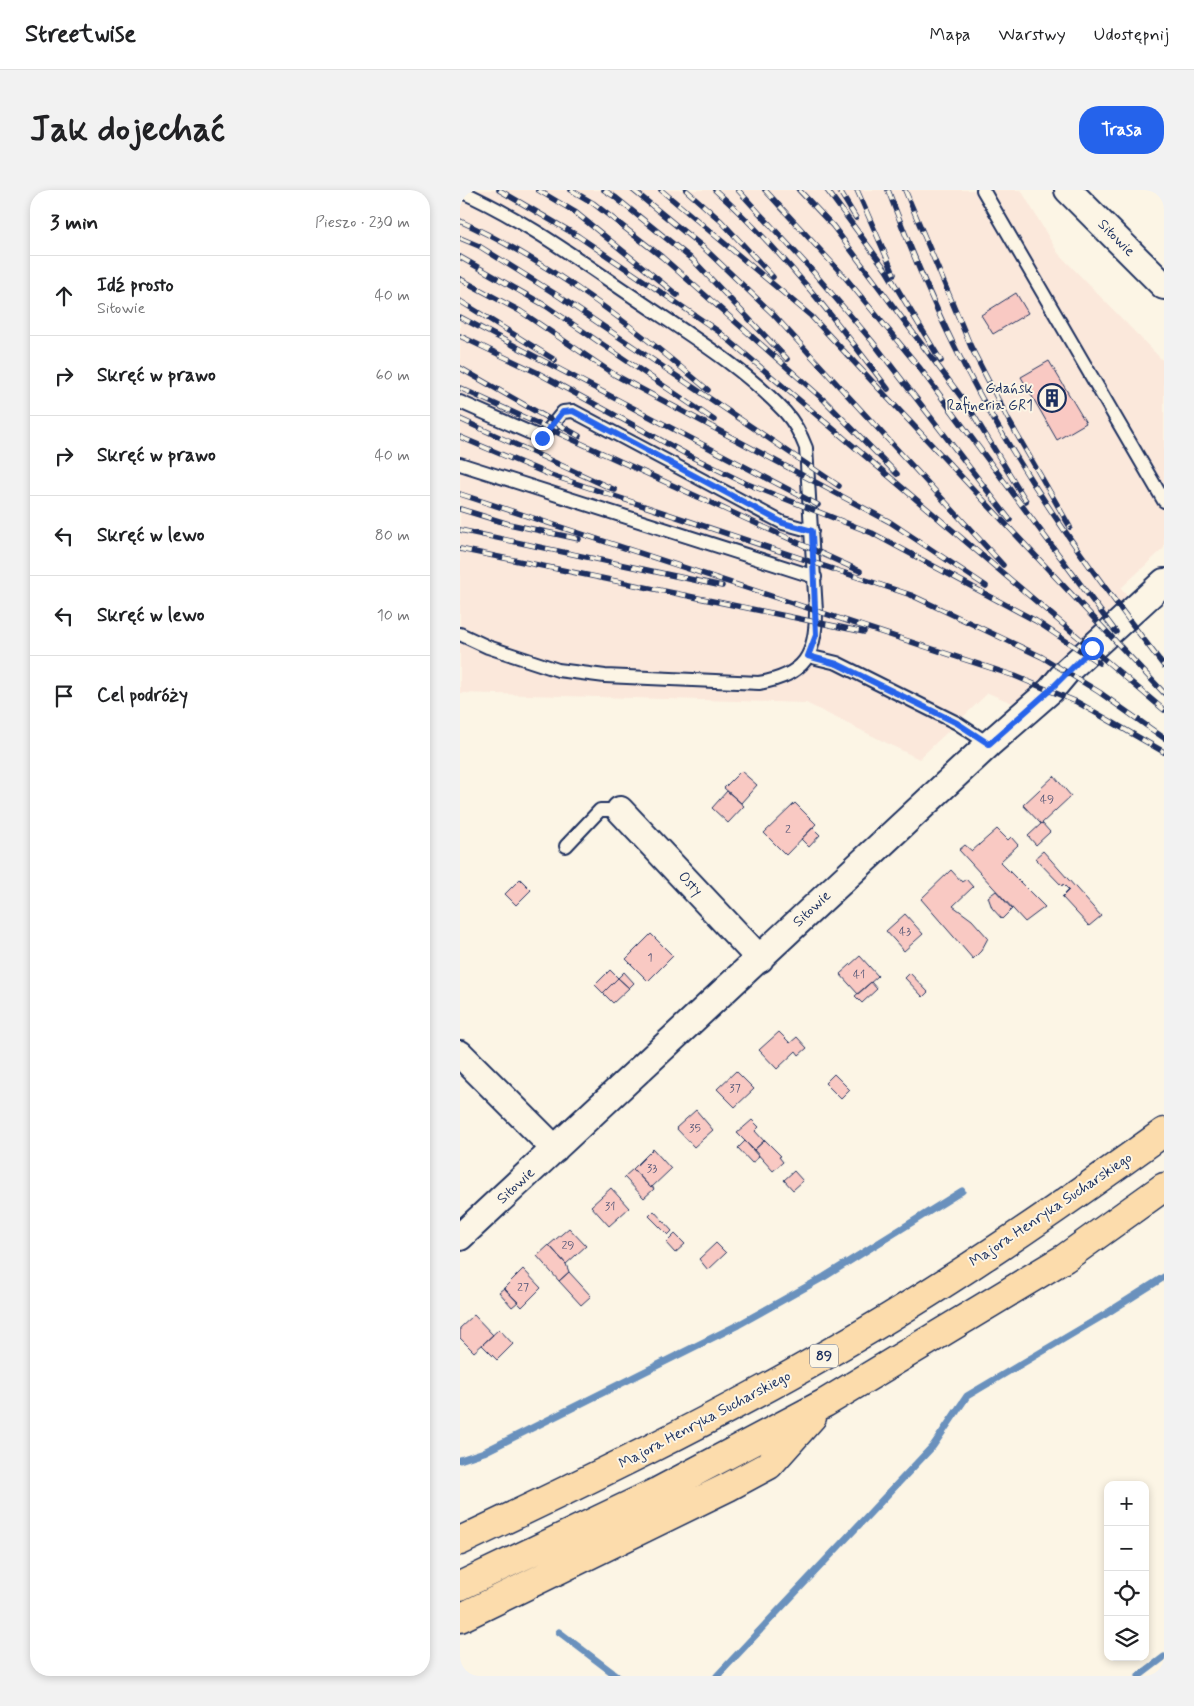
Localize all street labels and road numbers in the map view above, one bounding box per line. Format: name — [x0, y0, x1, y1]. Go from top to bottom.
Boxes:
street label: Sitowie — [1093, 215, 1139, 261]
street label: Osty — [673, 867, 707, 901]
street label: Sitowie — [789, 886, 835, 932]
street label: Majora Henryka Sucharskiego — [966, 1148, 1136, 1272]
street label: Sitowie — [493, 1163, 539, 1209]
road number: 89 — [810, 1344, 838, 1368]
street label: Majora Henryka Sucharskiego — [615, 1366, 795, 1474]

